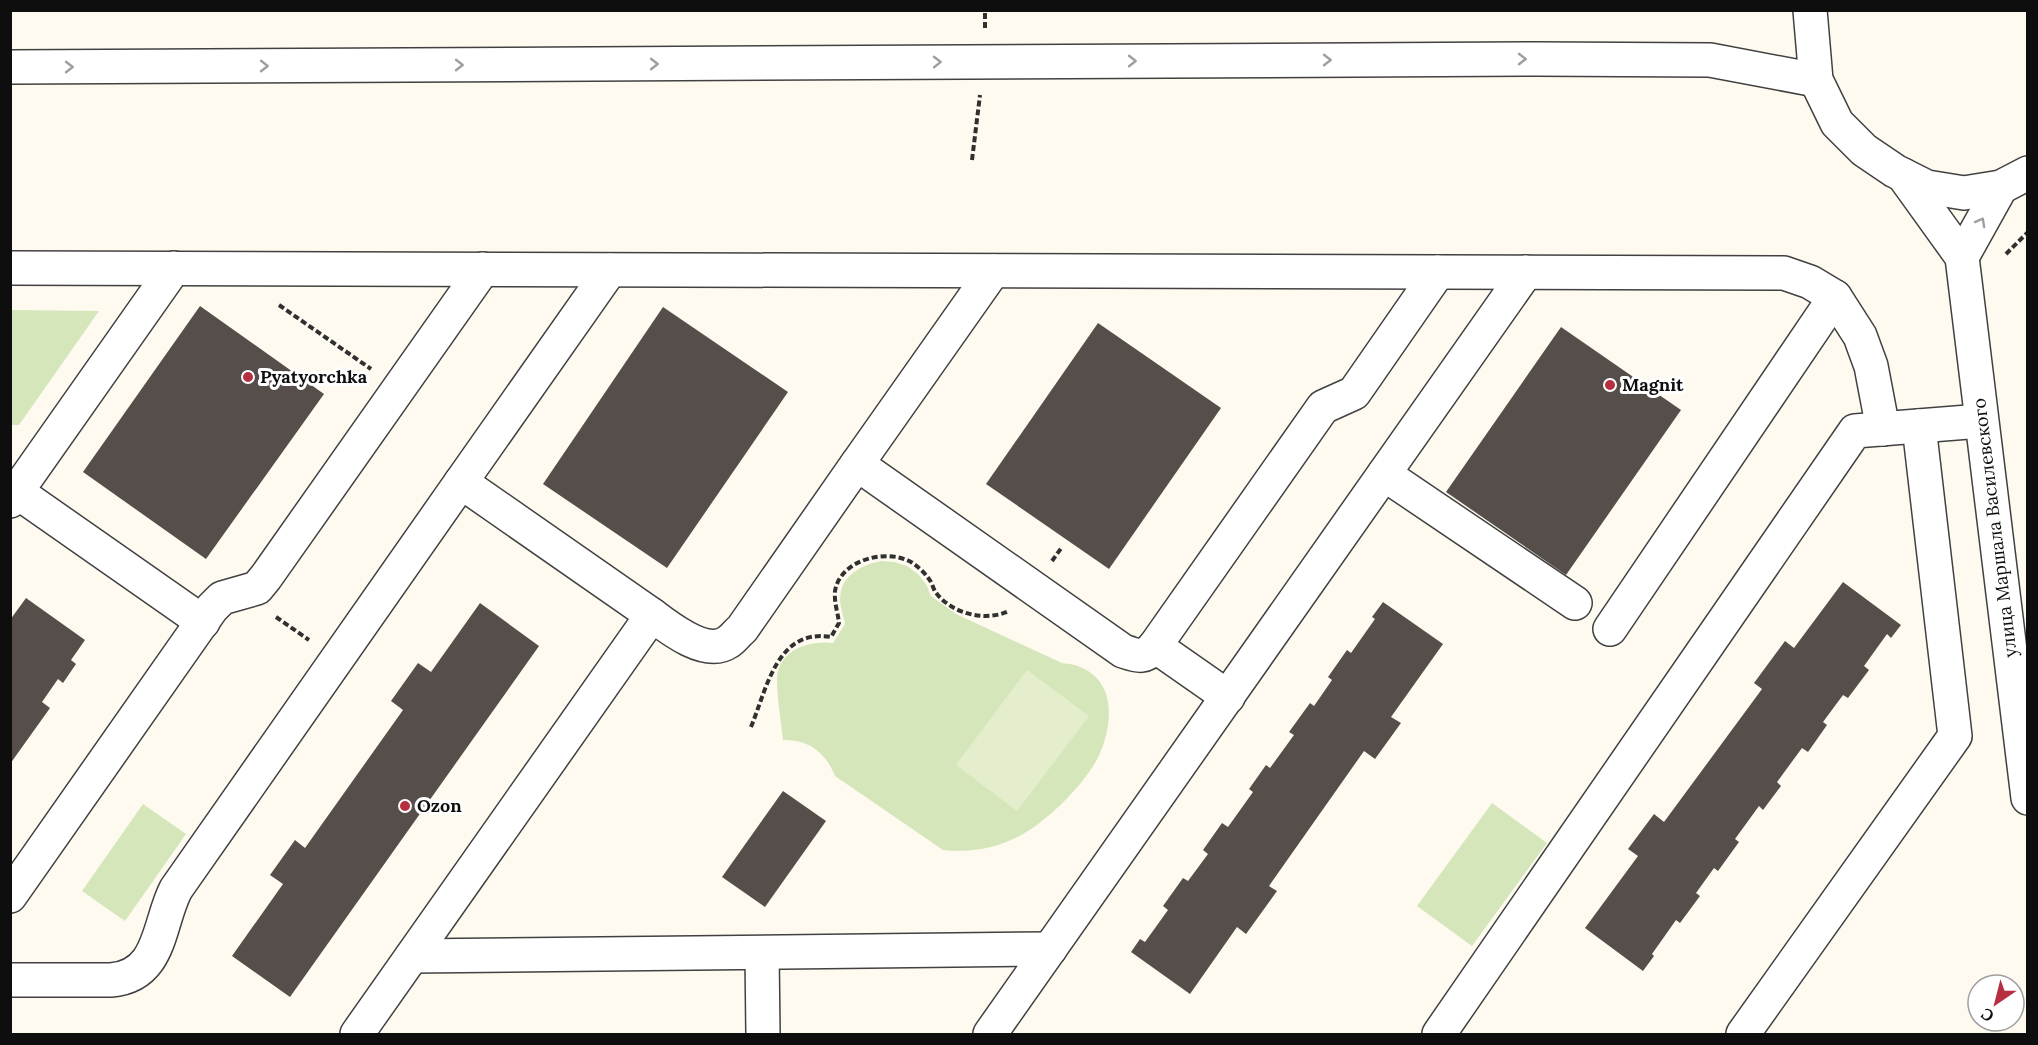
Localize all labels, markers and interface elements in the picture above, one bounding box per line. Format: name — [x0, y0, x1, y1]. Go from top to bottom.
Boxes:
one-way arrow — [1517, 53, 1526, 65]
one-way arrow — [1322, 54, 1331, 66]
one-way arrow — [1127, 55, 1136, 67]
one-way arrow — [932, 56, 941, 68]
one-way arrow — [649, 58, 658, 70]
one-way arrow — [454, 59, 463, 71]
one-way arrow — [259, 60, 268, 72]
one-way arrow — [64, 61, 73, 73]
one-way arrow — [1974, 218, 1985, 228]
place label: Pyatyorchka — [260, 365, 368, 388]
marker: Pyatyorchka — [241, 370, 255, 384]
place label: Magnit — [1622, 373, 1684, 396]
marker: Magnit — [1603, 378, 1617, 392]
street label: улица Маршала Василевского — [1967, 397, 2022, 659]
place label: Ozon — [417, 794, 462, 817]
marker: Ozon — [398, 799, 412, 813]
north arrow — [1966, 973, 2026, 1033]
text: С — [1977, 1004, 1998, 1027]

